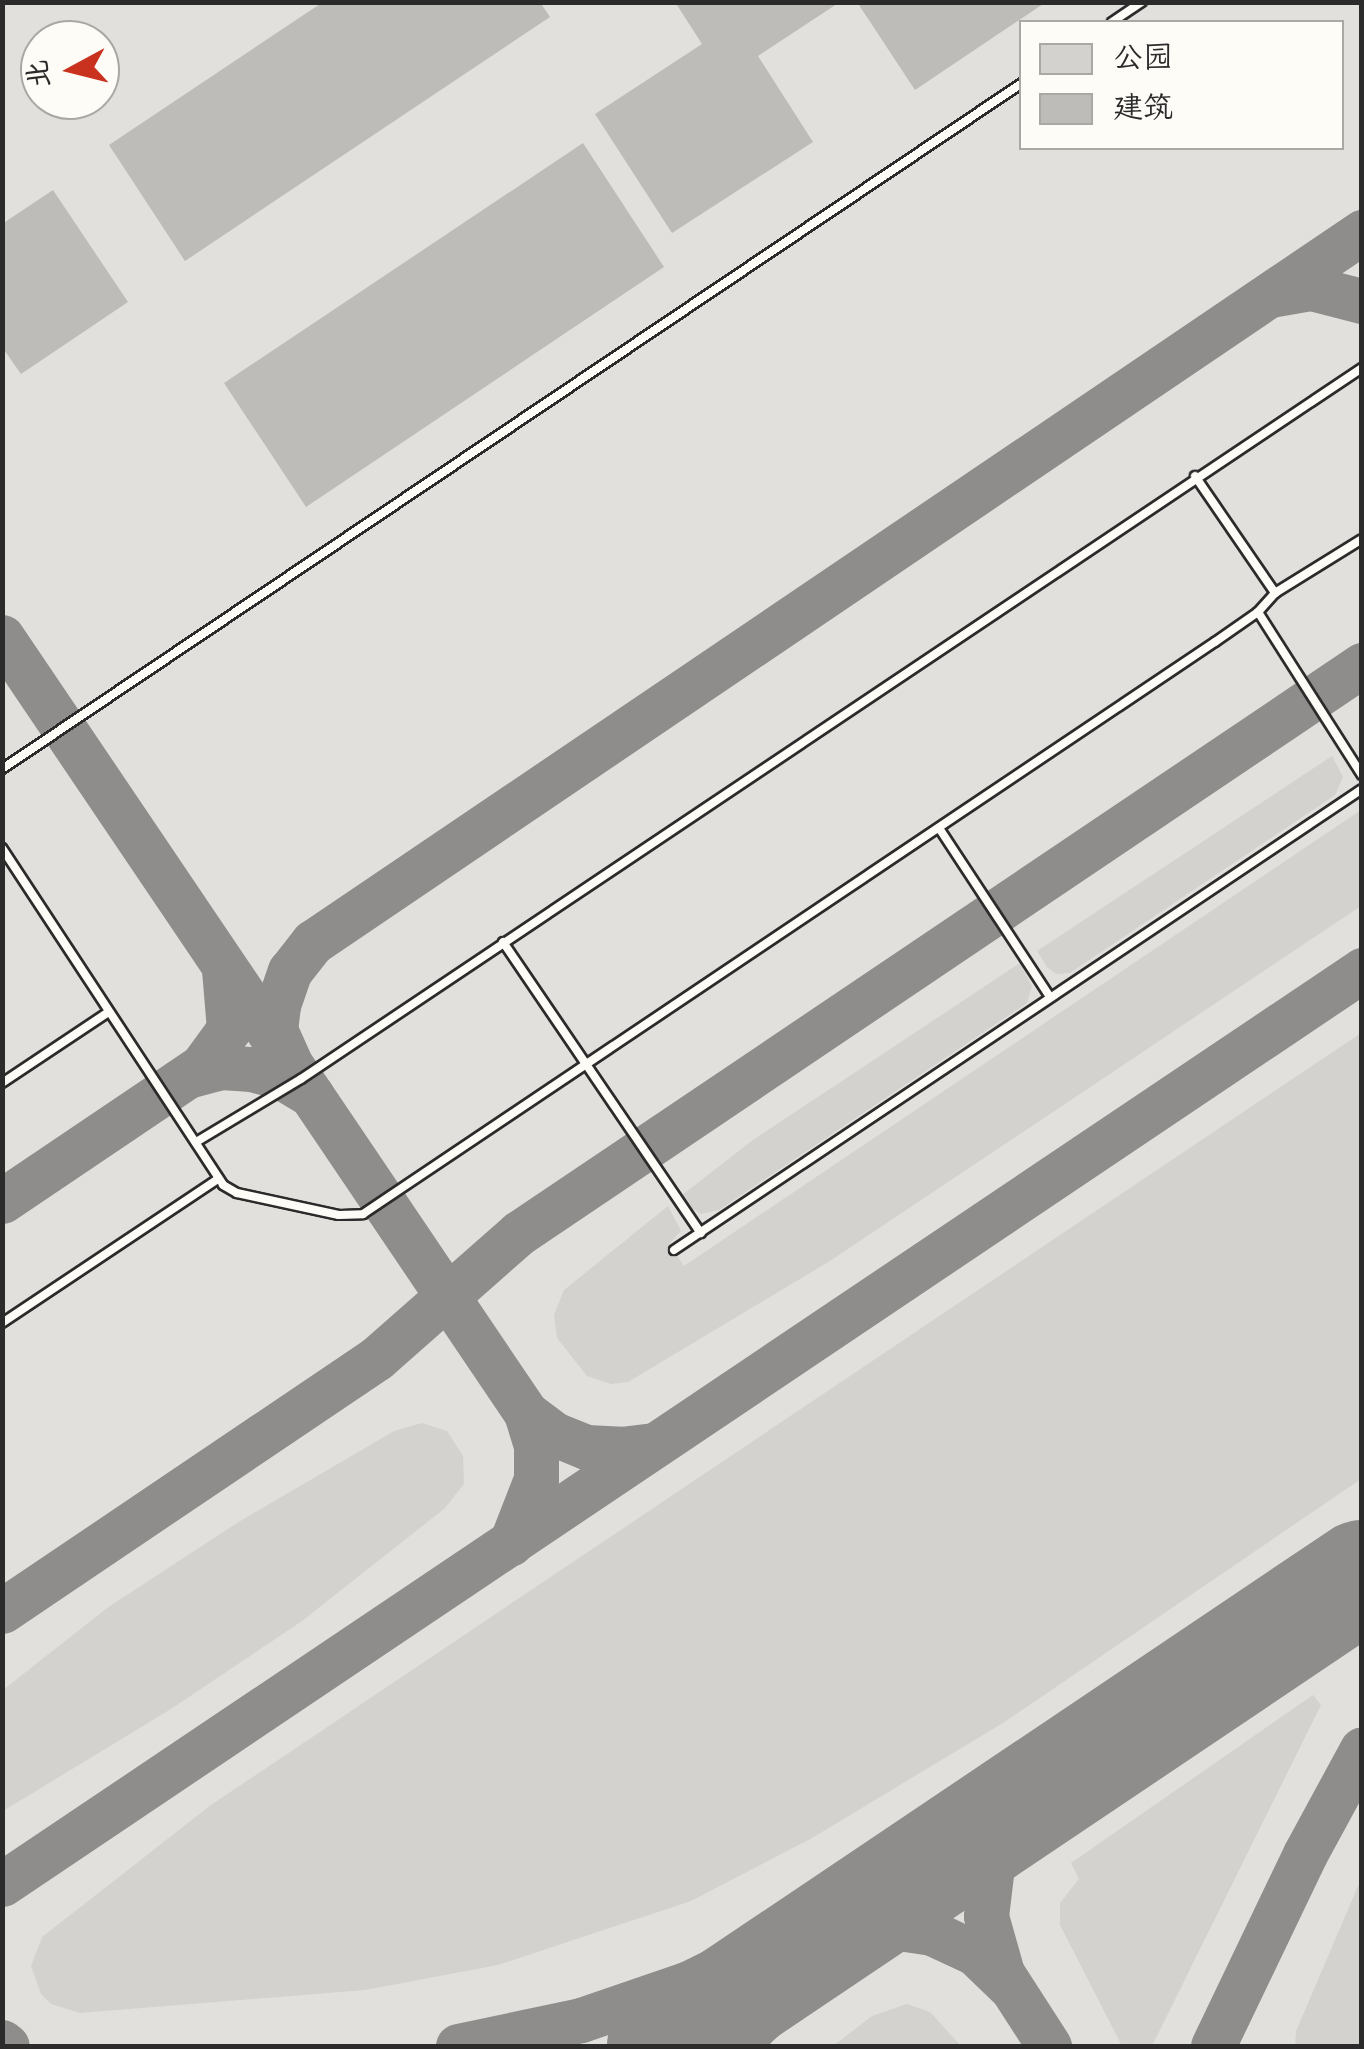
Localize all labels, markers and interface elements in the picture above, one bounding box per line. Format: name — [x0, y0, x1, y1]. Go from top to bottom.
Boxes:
north arrow — [20, 20, 120, 120]
legend — [1019, 20, 1344, 150]
text: 公园 — [1113, 40, 1173, 83]
text: 北 — [21, 57, 64, 90]
text: 建筑 — [1113, 90, 1173, 133]

